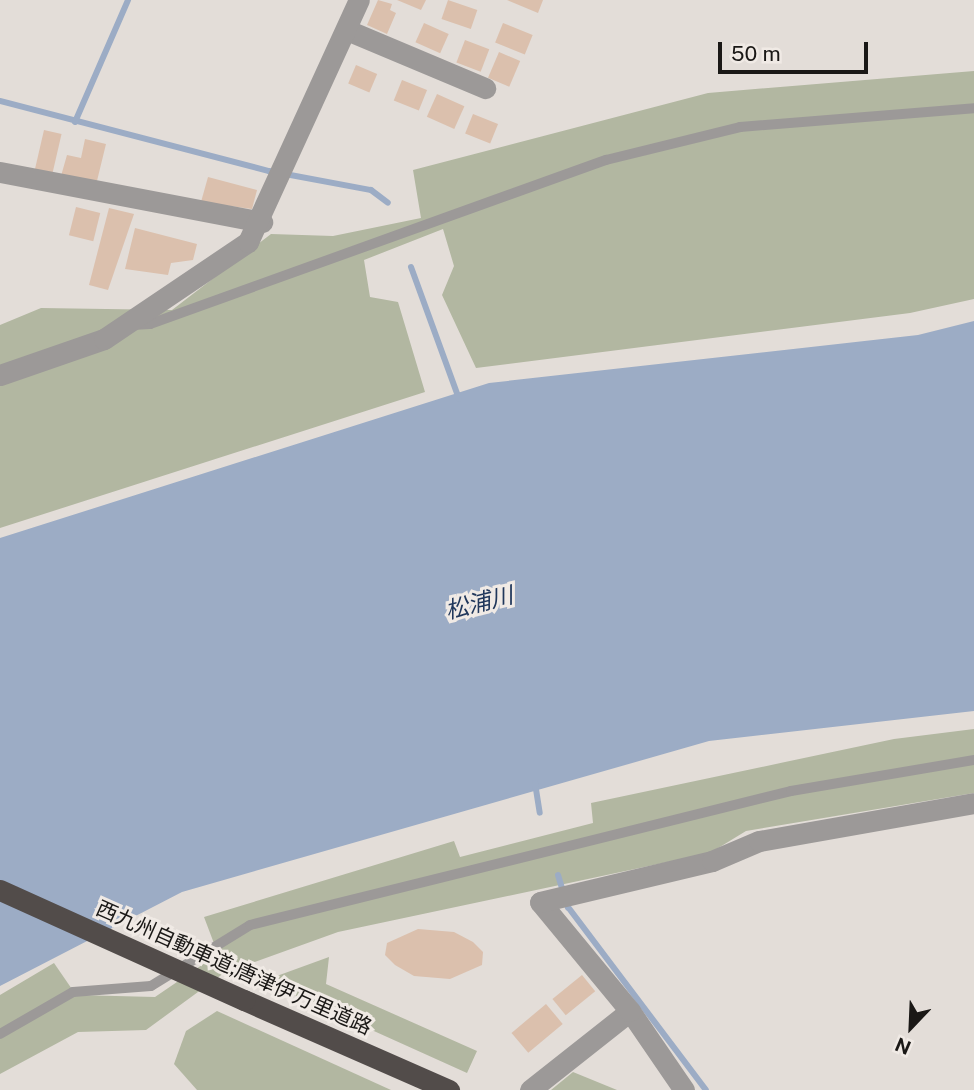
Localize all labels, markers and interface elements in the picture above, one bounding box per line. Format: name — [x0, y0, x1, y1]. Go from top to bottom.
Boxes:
scale bar — [722, 28, 872, 72]
text: 50 m — [731, 41, 781, 66]
water label: 松浦川 — [442, 581, 516, 625]
street label: 西九州自動車道;唐津伊万里道路 — [92, 896, 376, 1040]
north arrow — [876, 992, 946, 1062]
text: N — [892, 1033, 914, 1059]

